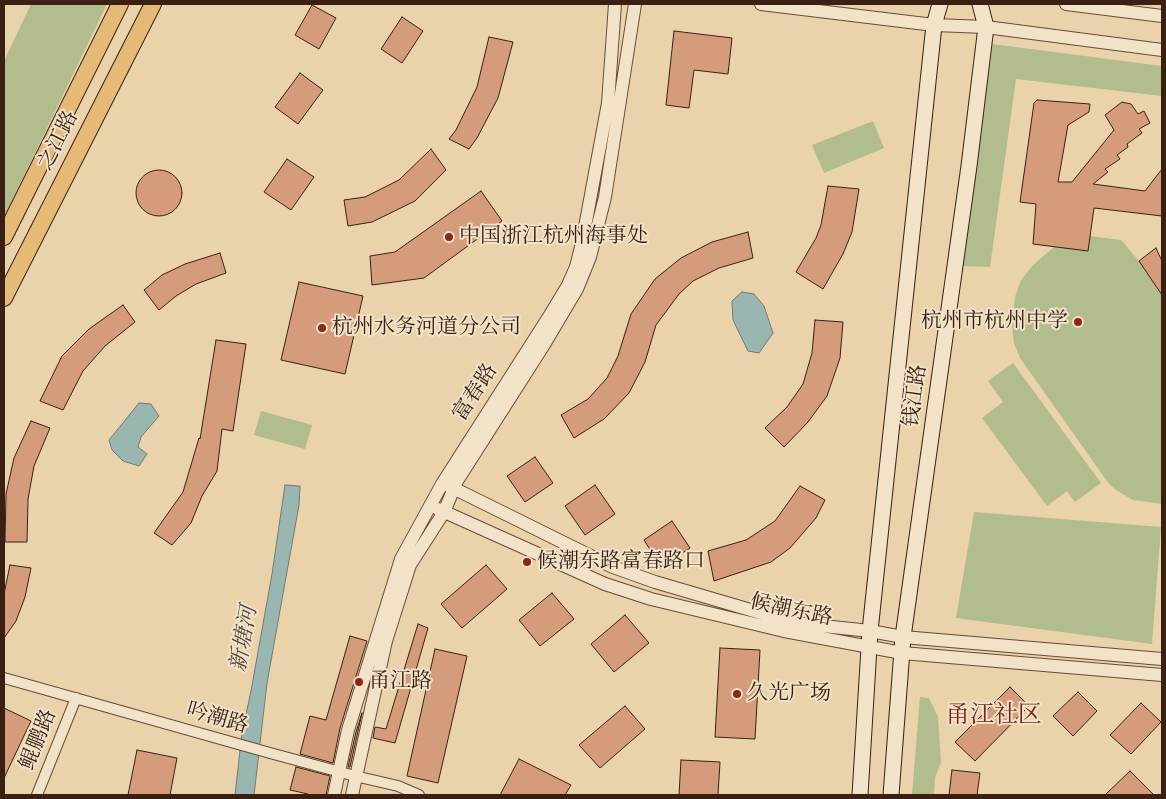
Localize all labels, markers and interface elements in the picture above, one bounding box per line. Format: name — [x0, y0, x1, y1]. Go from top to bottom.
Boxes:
street label: 之江路 — [33, 107, 85, 175]
place label: 中国浙江杭州海事处 — [459, 224, 648, 250]
marker: 中国浙江杭州海事处 — [443, 231, 455, 243]
place label: 杭州市杭州中学 — [921, 309, 1068, 335]
place label: 杭州水务河道分公司 — [332, 315, 521, 341]
marker: 杭州市杭州中学 — [1072, 316, 1084, 328]
marker: 杭州水务河道分公司 — [316, 322, 328, 334]
street label: 富春路 — [448, 360, 504, 426]
street label: 钱江路 — [899, 363, 933, 429]
place label: 候潮东路富春路口 — [537, 549, 705, 575]
marker: 候潮东路富春路口 — [521, 556, 533, 568]
street label: 候潮东路 — [747, 590, 835, 632]
water label: 新塘河 — [226, 604, 264, 674]
place label: 甬江路 — [369, 669, 432, 695]
marker: 甬江路 — [353, 676, 365, 688]
place label: 久光广场 — [747, 681, 831, 707]
marker: 久光广场 — [731, 688, 743, 700]
street label: 吟潮路 — [183, 698, 251, 740]
district label: 甬江社区 — [946, 702, 1042, 730]
street label: 鲲鹏路 — [16, 706, 62, 774]

